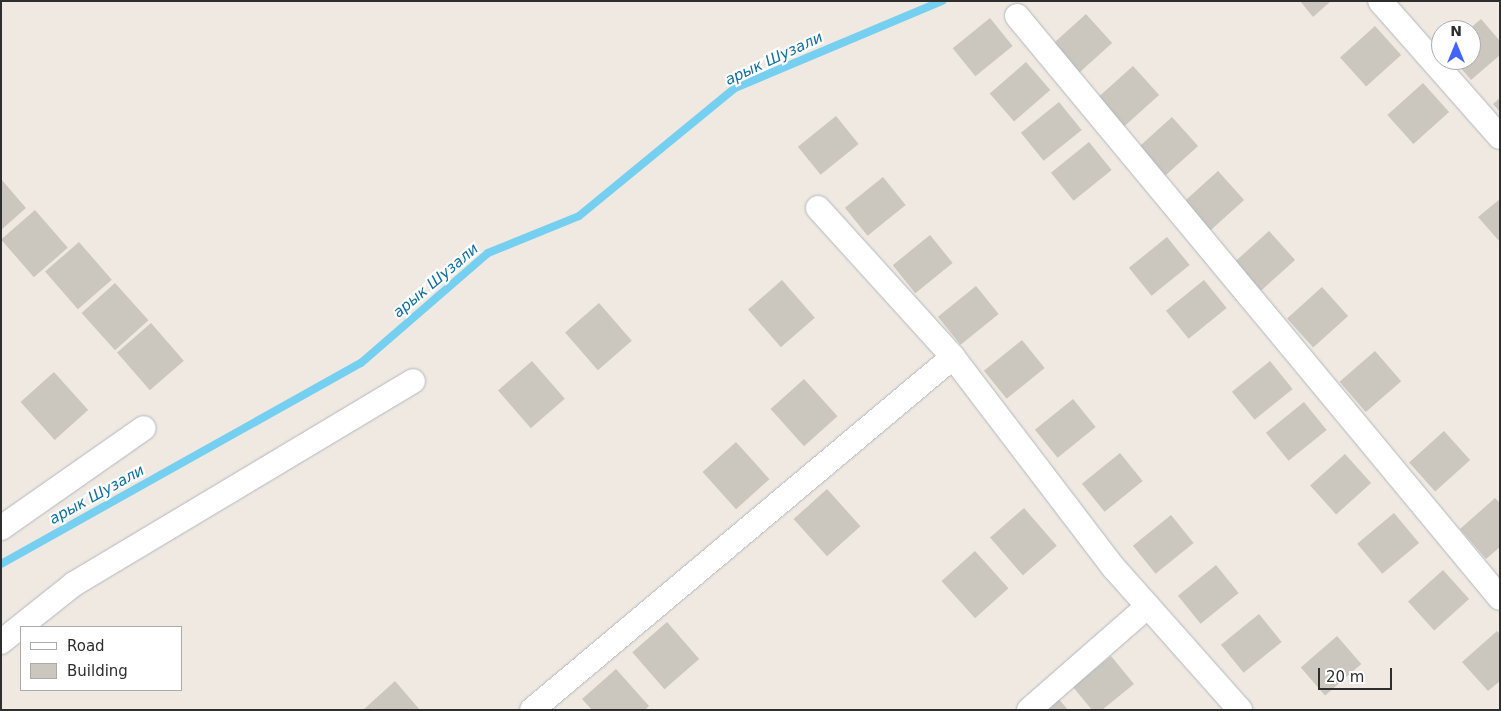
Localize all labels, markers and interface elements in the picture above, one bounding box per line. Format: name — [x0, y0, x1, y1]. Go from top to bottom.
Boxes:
north arrow — [1431, 20, 1481, 70]
text: N — [1450, 23, 1462, 39]
water label: арык Шузали — [722, 28, 826, 90]
water label: арык Шузали — [390, 240, 482, 322]
water label: арык Шузали — [46, 461, 148, 529]
legend — [20, 626, 182, 691]
text: Road — [67, 637, 105, 655]
scale bar — [1321, 658, 1395, 690]
text: Building — [67, 662, 128, 680]
text: 20 m — [1326, 668, 1364, 686]

